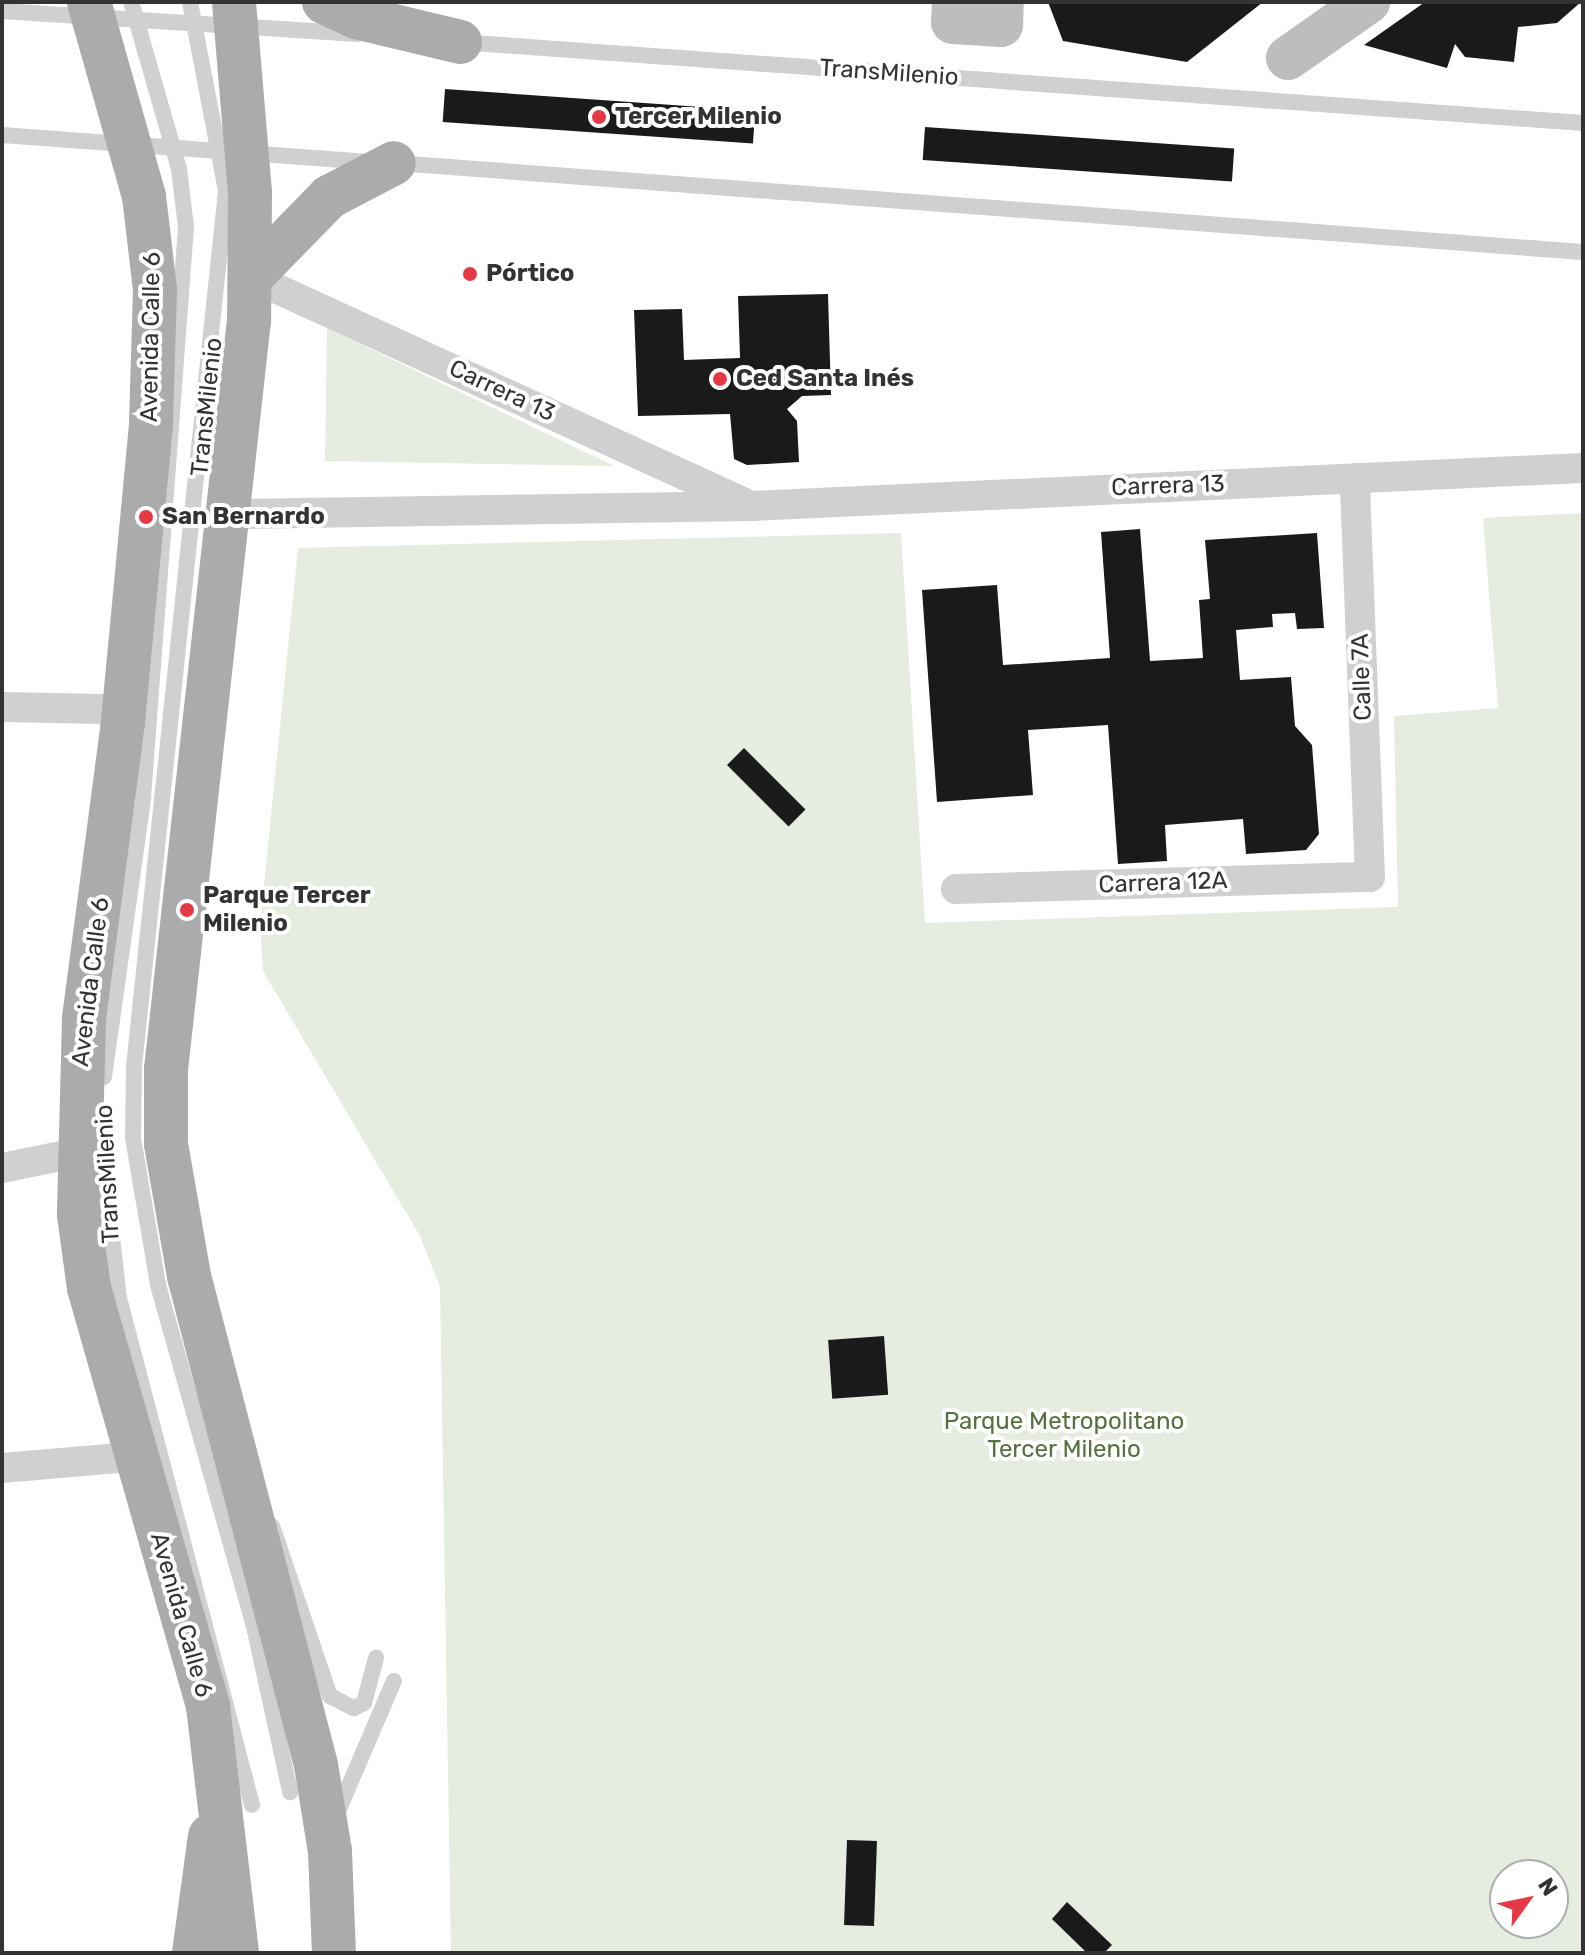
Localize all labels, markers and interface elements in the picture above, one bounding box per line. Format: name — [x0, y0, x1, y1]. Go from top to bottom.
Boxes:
street label: TransMilenio — [819, 54, 959, 92]
place label: Tercer Milenio — [615, 103, 782, 131]
marker: Tercer Milenio — [590, 108, 608, 126]
street label: Avenida Calle 6 — [135, 252, 167, 422]
place label: Pórtico — [486, 260, 575, 288]
marker: Pórtico — [461, 265, 479, 283]
street label: TransMilenio — [185, 336, 229, 478]
street label: Carrera 13 — [445, 354, 559, 428]
place label: Ced Santa Inés — [736, 365, 914, 393]
marker: Ced Santa Inés — [711, 370, 729, 388]
street label: Carrera 13 — [1111, 470, 1225, 502]
place label: San Bernardo — [162, 503, 325, 531]
marker: San Bernardo — [137, 508, 155, 526]
street label: Calle 7A — [1346, 633, 1378, 721]
street label: Carrera 12A — [1098, 866, 1228, 900]
place label: Parque Tercer Milenio — [203, 882, 371, 938]
street label: Avenida Calle 6 — [66, 896, 116, 1068]
marker: Parque Tercer Milenio — [178, 901, 196, 919]
street label: TransMilenio — [90, 1104, 126, 1244]
park label: Parque Metropolitano Tercer Milenio — [944, 1408, 1184, 1464]
street label: Avenida Calle 6 — [144, 1529, 218, 1701]
north arrow — [1489, 1859, 1569, 1939]
text: N — [1532, 1873, 1563, 1901]

